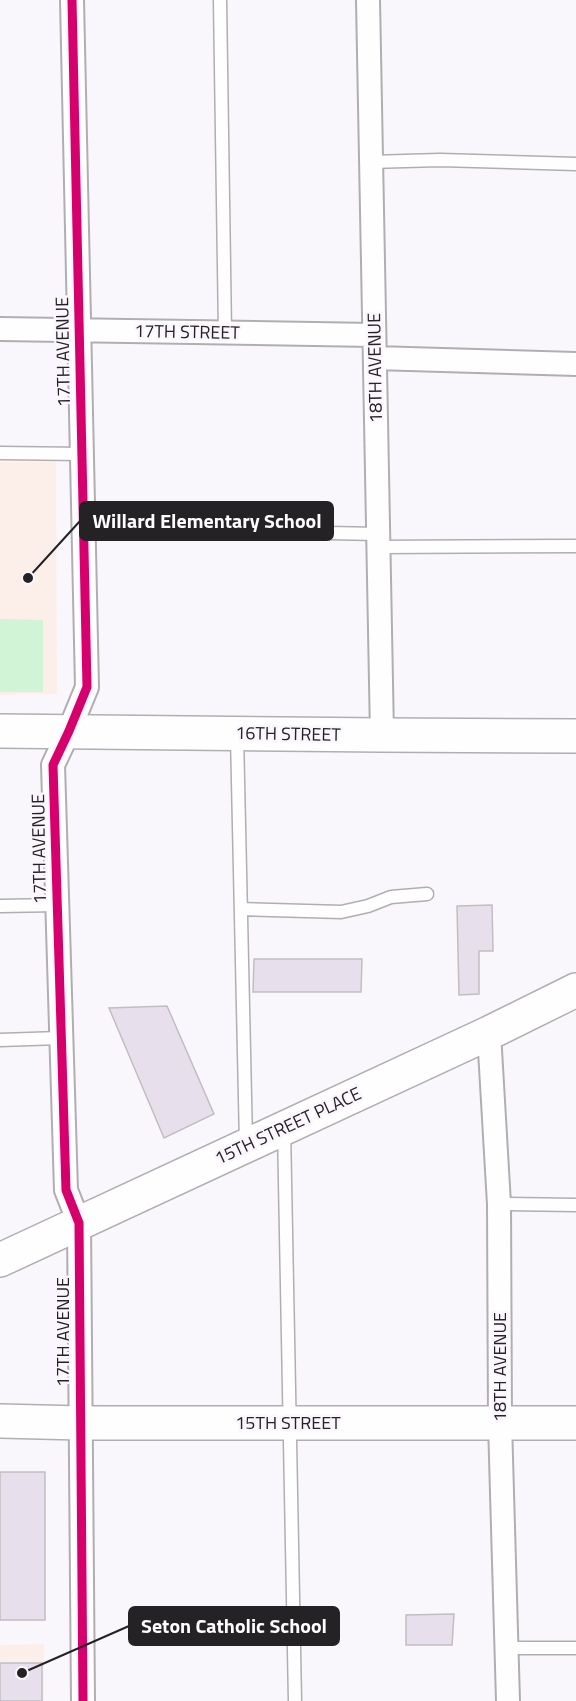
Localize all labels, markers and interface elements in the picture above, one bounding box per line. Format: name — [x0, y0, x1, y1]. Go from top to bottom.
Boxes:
street label: 17TH AVENUE — [48, 297, 77, 407]
street label: 18TH AVENUE — [360, 313, 389, 423]
street label: 17TH STREET — [134, 317, 240, 346]
callout: Willard Elementary School — [80, 502, 333, 540]
text: Willard Elementary School — [92, 505, 322, 536]
street label: 16TH STREET — [235, 719, 341, 748]
street label: 17TH AVENUE — [24, 794, 53, 904]
street label: 15TH STREET PLACE — [210, 1080, 366, 1171]
street label: 17TH AVENUE — [49, 1277, 76, 1387]
street label: 18TH AVENUE — [486, 1312, 513, 1422]
street label: 15TH STREET — [235, 1409, 341, 1436]
callout: Seton Catholic School — [129, 1607, 339, 1645]
text: Seton Catholic School — [141, 1610, 327, 1641]

